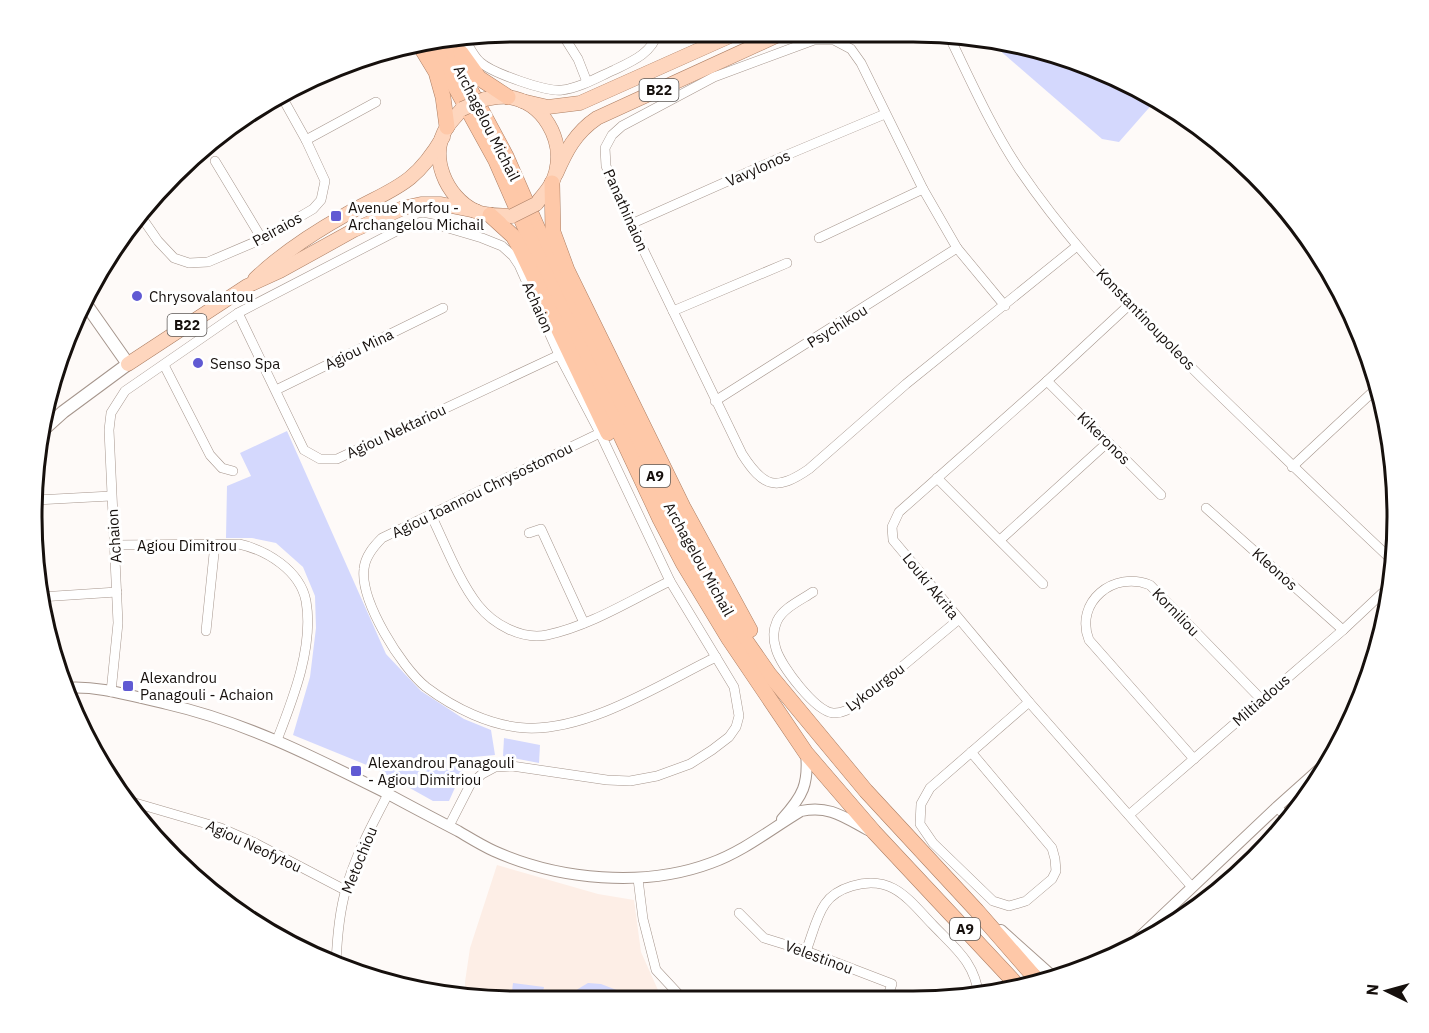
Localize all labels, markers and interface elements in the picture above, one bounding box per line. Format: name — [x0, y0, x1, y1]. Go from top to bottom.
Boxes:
street label: Archagelou Michail — [450, 62, 524, 184]
road number: B22 — [640, 79, 678, 101]
street label: Vavylonos — [723, 145, 793, 191]
street label: Panathinaion — [599, 166, 653, 254]
place label: Avenue Morfou - Archangelou Michail — [348, 198, 484, 234]
street label: Peiraios — [249, 208, 305, 250]
marker: Avenue Morfou - Archangelou Michail — [329, 209, 343, 223]
street label: Konstantinoupoleos — [1092, 264, 1200, 374]
street label: Achaion — [518, 278, 558, 336]
place label: Chrysovalantou — [149, 287, 254, 306]
marker: Chrysovalantou — [130, 289, 144, 303]
street label: Psychikou — [803, 300, 871, 352]
road number: B22 — [168, 314, 207, 336]
street label: Agiou Mina — [321, 324, 397, 374]
place label: Senso Spa — [210, 354, 280, 373]
marker: Senso Spa — [191, 356, 205, 370]
street label: Agiou Nektariou — [343, 400, 449, 462]
street label: Kikeronos — [1074, 408, 1134, 468]
street label: Agiou Ioannou Chrysostomou — [388, 438, 576, 542]
road number: A9 — [640, 465, 670, 487]
street label: Archagelou Michail — [660, 499, 738, 619]
street label: Achaion — [103, 508, 125, 564]
street label: Agiou Dimitrou — [137, 536, 237, 555]
street label: Kleonos — [1248, 544, 1302, 594]
street label: Louki Akrita — [899, 549, 963, 623]
street label: Korniliou — [1148, 584, 1204, 640]
street label: Lykourgou — [842, 659, 908, 715]
place label: Alexandrou Panagouli - Achaion — [140, 668, 274, 704]
street label: Miltiadous — [1228, 670, 1294, 730]
marker: Alexandrou Panagouli - Achaion — [121, 679, 135, 693]
place label: Alexandrou Panagouli - Agiou Dimitriou — [368, 753, 515, 789]
marker: Alexandrou Panagouli - Agiou Dimitriou — [349, 764, 363, 778]
street label: Agiou Neofytou — [203, 816, 305, 876]
street label: Metochiou — [337, 824, 381, 896]
road number: A9 — [950, 918, 980, 940]
street label: Velestinou — [782, 936, 856, 978]
north arrow — [1357, 961, 1417, 1021]
text: N — [1362, 983, 1383, 996]

